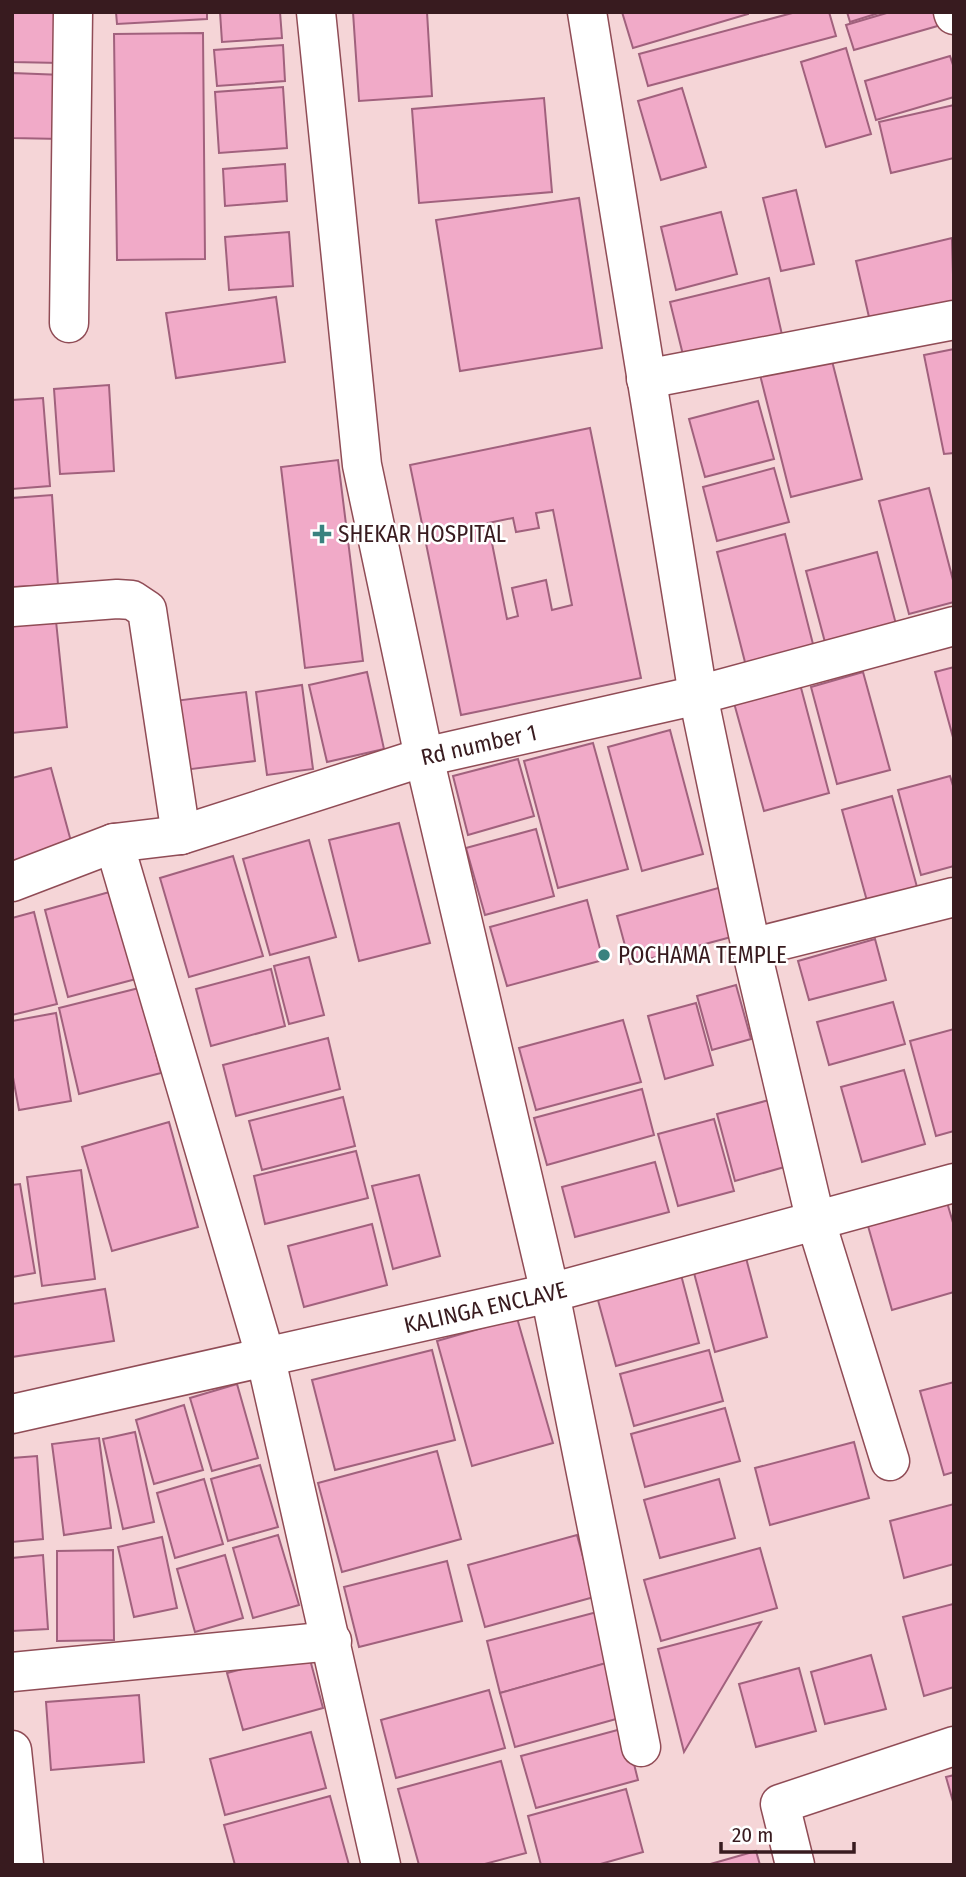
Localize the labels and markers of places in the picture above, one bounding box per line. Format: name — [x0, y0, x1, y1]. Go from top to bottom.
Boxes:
place label: SHEKAR HOSPITAL — [338, 520, 506, 548]
marker: SHEKAR HOSPITAL — [312, 524, 332, 544]
place label: POCHAMA TEMPLE — [618, 941, 787, 969]
marker: POCHAMA TEMPLE — [596, 947, 612, 963]

